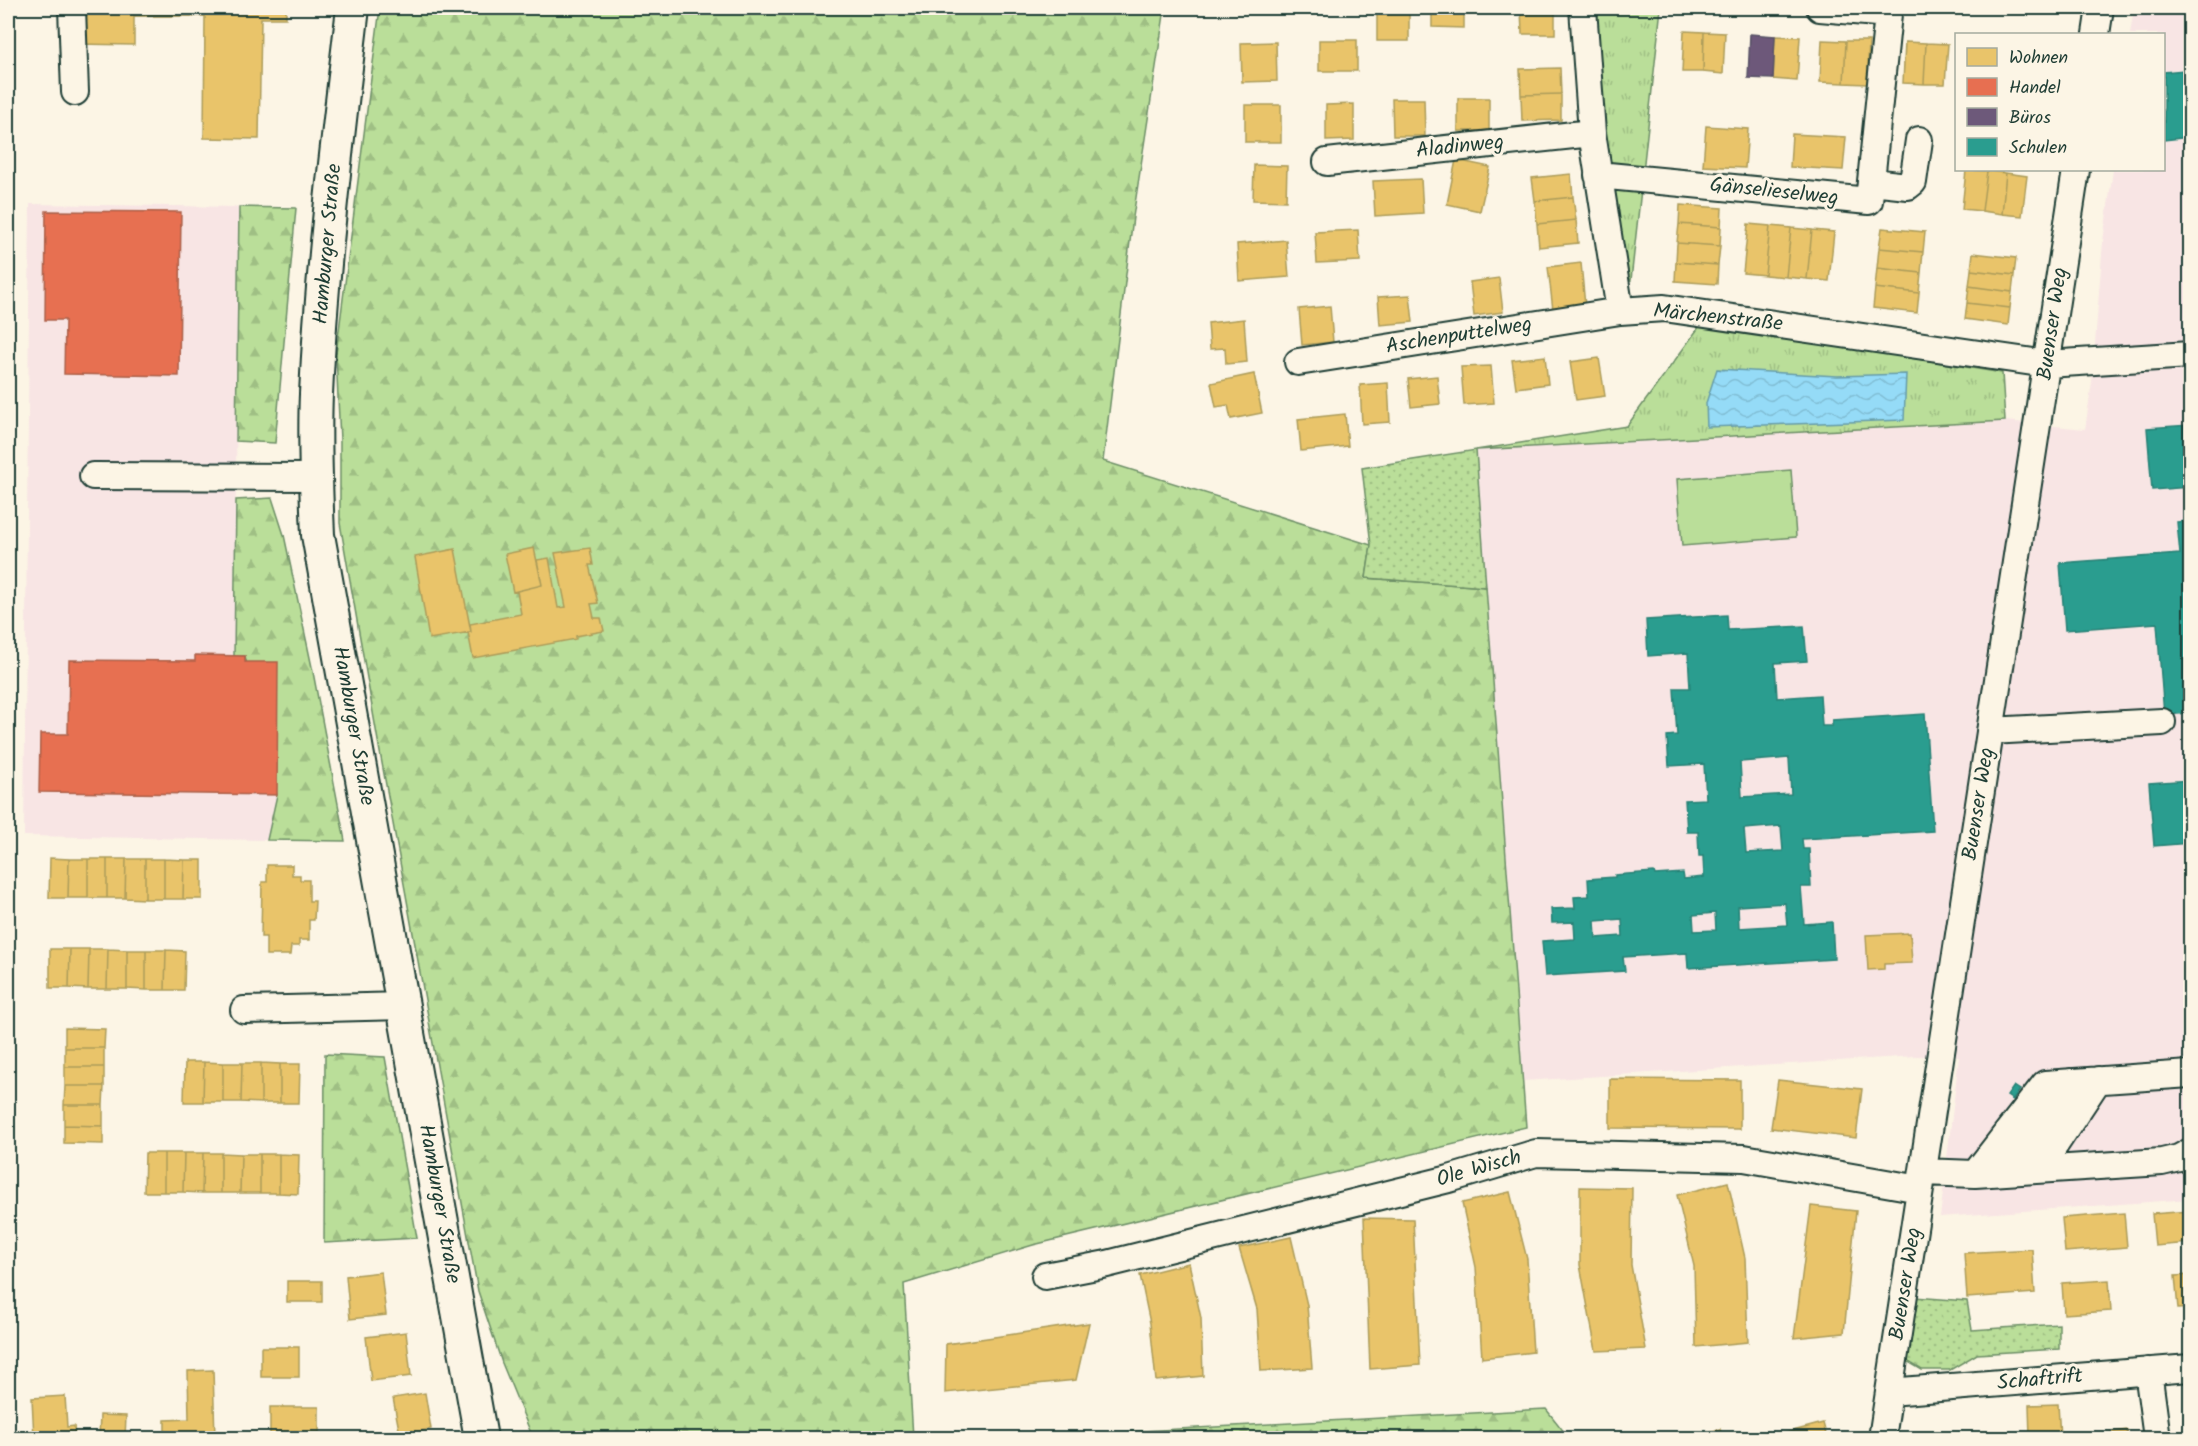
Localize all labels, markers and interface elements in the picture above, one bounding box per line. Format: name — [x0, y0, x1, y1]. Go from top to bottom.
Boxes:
legend — [1955, 33, 2165, 171]
text: Wohnen — [2009, 44, 2068, 73]
text: Handel — [2009, 74, 2061, 103]
text: Büros — [2009, 104, 2051, 133]
street label: Aladinweg — [1415, 126, 1505, 168]
text: Schulen — [2009, 134, 2067, 163]
street label: Hamburger Straße — [305, 162, 352, 326]
street label: Gänselieselweg — [1708, 169, 1840, 215]
street label: Buenser Weg — [2029, 265, 2077, 383]
street label: Märchenstraße — [1651, 295, 1785, 341]
street label: Aschenputtelweg — [1384, 308, 1534, 364]
street label: Hamburger Straße — [323, 644, 383, 809]
street label: Buenser Weg — [1954, 745, 2004, 863]
street label: Hamburger Straße — [409, 1122, 469, 1287]
street label: Ole Wisch — [1433, 1141, 1525, 1197]
street label: Buenser Weg — [1881, 1225, 1931, 1343]
street label: Schaftrift — [1996, 1360, 2085, 1400]

